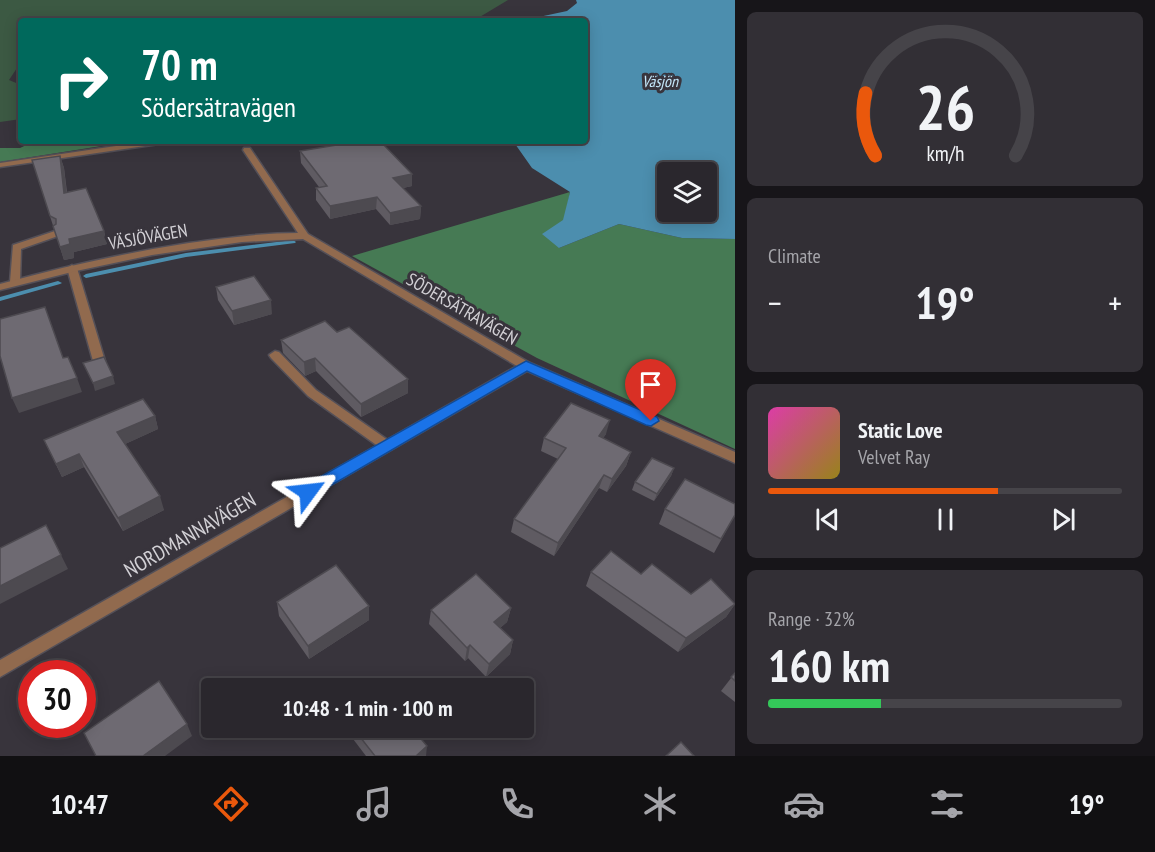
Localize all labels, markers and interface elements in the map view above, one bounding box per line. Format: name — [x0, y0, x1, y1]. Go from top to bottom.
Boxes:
text: 70 m — [141, 37, 218, 92]
icon: right — [42, 42, 120, 120]
text: 26 — [915, 66, 975, 147]
water label: Väsjön — [642, 71, 679, 91]
text: Södersätravägen — [141, 90, 296, 124]
text: km/h — [926, 139, 964, 167]
map controls — [657, 162, 717, 222]
button: layers — [657, 162, 717, 222]
street label: VÄSJÖVÄGEN — [106, 218, 189, 255]
text: Climate — [768, 243, 821, 269]
street label: SÖDERSÄTRAVÄGEN — [402, 267, 522, 350]
text: 19° — [915, 273, 975, 331]
text: − — [768, 281, 782, 324]
text: + — [1108, 281, 1122, 324]
pin — [625, 359, 676, 421]
icon: arrive — [634, 368, 667, 401]
text: Static Love — [858, 416, 943, 444]
text: Velvet Ray — [858, 444, 930, 470]
position arrow — [276, 460, 340, 524]
street label: NORDMANNAVÄGEN — [119, 486, 261, 583]
icon: previous — [811, 503, 844, 536]
icon: pause — [929, 503, 962, 536]
icon: next — [1047, 503, 1080, 536]
text: Range · 32% — [768, 606, 855, 632]
text: 160 km — [768, 636, 890, 694]
speed limit sign: 30 — [18, 660, 96, 738]
text: 10:48 · 1 min · 100 m — [282, 694, 453, 722]
icon: directions — [210, 783, 252, 825]
icon: music — [353, 783, 395, 825]
icon: phone — [496, 783, 538, 825]
icon: climate — [639, 783, 681, 825]
icon: car — [783, 783, 825, 825]
icon: filters — [926, 783, 968, 825]
text: 10:47 — [51, 787, 109, 821]
text: 19° — [1069, 787, 1104, 821]

